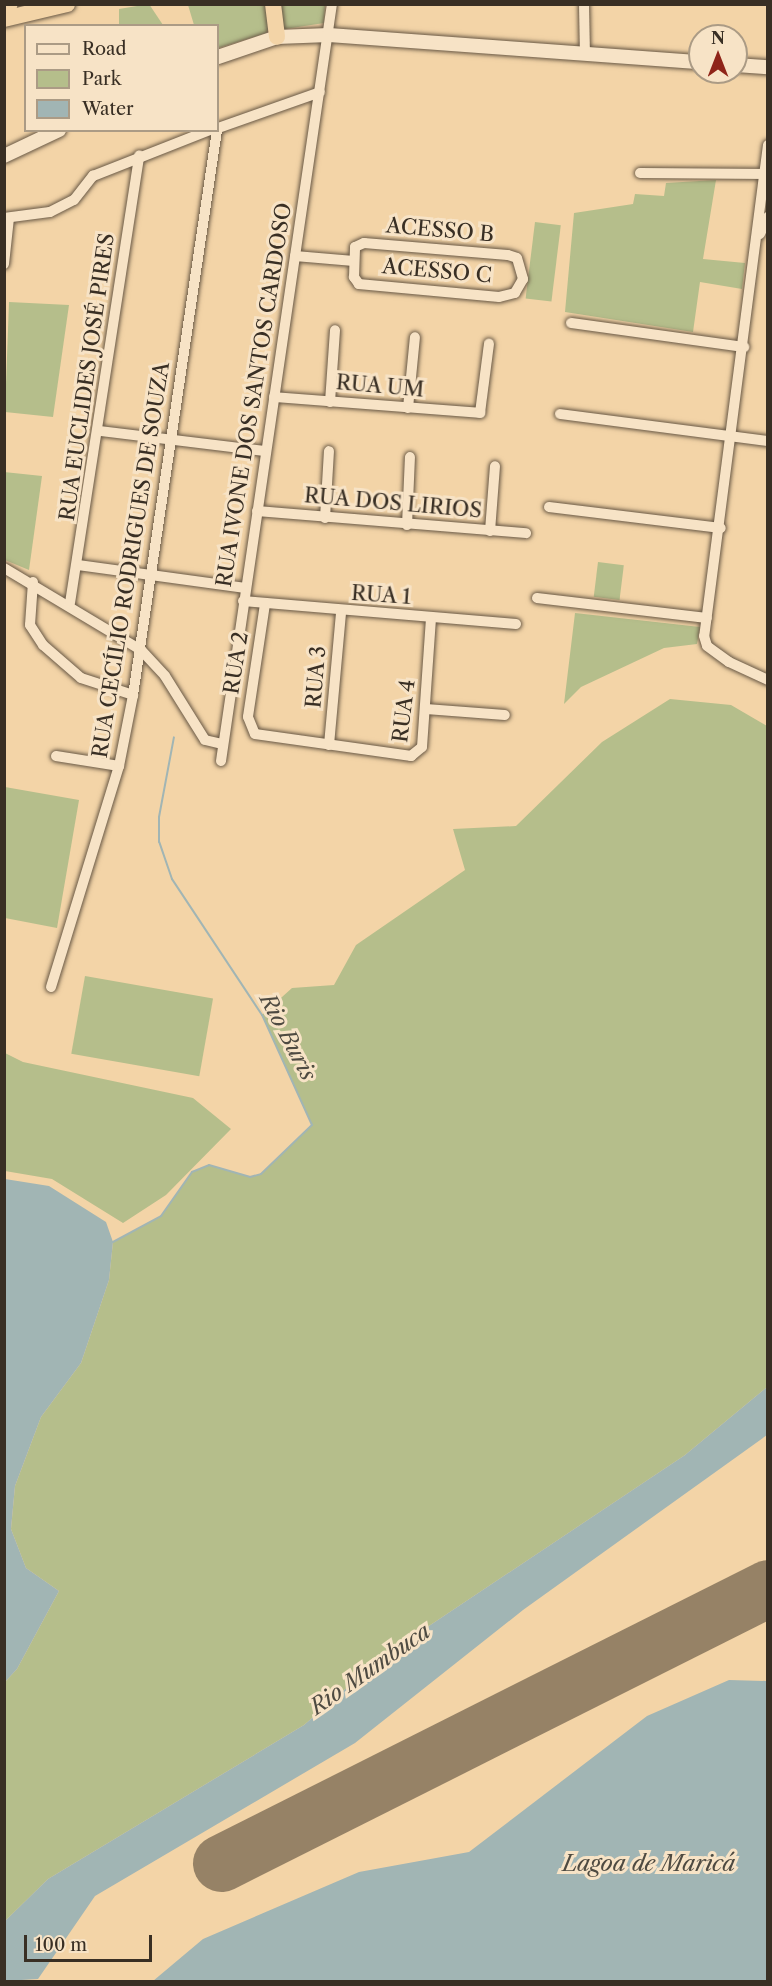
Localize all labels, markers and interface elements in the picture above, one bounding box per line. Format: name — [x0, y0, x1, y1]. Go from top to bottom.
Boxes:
legend — [24, 24, 219, 132]
north arrow — [688, 24, 748, 84]
text: N — [711, 28, 725, 48]
text: Road — [82, 38, 127, 60]
text: Park — [82, 68, 121, 90]
text: Water — [82, 98, 134, 120]
street label: RUA IVONE DOS SANTOS CARDOSO — [211, 201, 297, 589]
street label: ACESSO B — [385, 213, 495, 247]
street label: RUA EUCLIDES JOSÉ PIRES — [54, 231, 120, 523]
street label: ACESSO C — [381, 254, 493, 288]
street label: RUA CECÍLIO RODRIGUES DE SOUZA — [87, 360, 175, 760]
street label: RUA UM — [334, 370, 426, 402]
street label: RUA DOS LIRIOS — [303, 483, 483, 523]
street label: RUA 1 — [350, 580, 412, 610]
street label: RUA 2 — [219, 630, 253, 696]
street label: RUA 3 — [301, 644, 331, 710]
street label: RUA 4 — [388, 678, 420, 744]
water label: Rio Buris — [254, 989, 322, 1085]
water label: Rio Mumbuca — [305, 1618, 435, 1720]
water label: Lagoa de Maricá — [563, 1851, 735, 1877]
scale bar — [27, 1923, 154, 1961]
text: 100 m — [35, 1934, 87, 1956]

